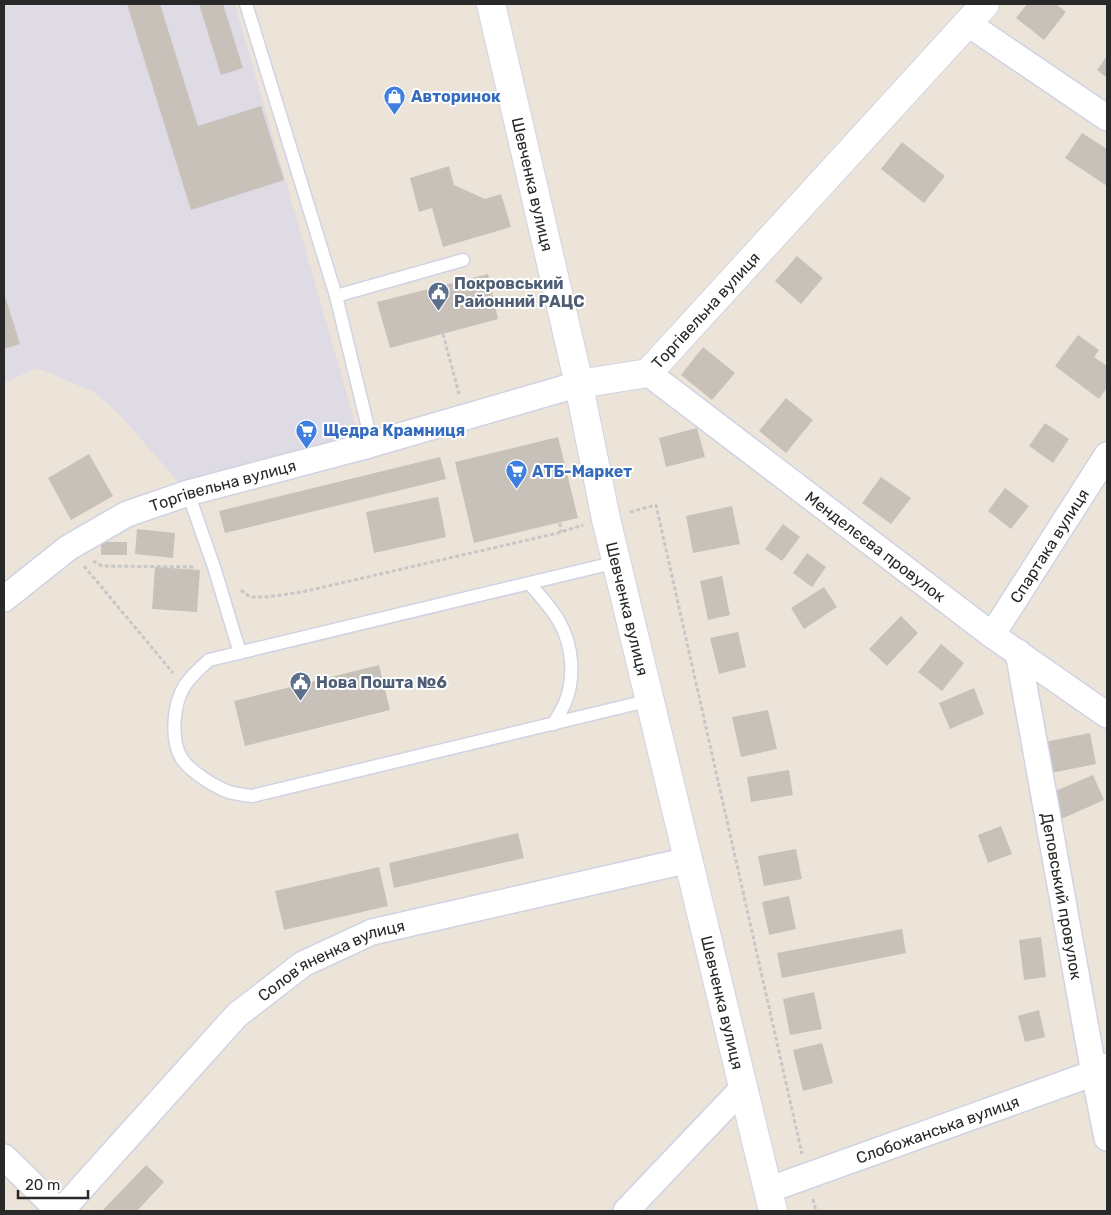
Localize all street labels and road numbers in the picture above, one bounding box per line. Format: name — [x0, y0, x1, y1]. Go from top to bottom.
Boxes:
street label: Шевченка вулиця — [508, 115, 557, 253]
street label: Торгівельна вулиця — [647, 248, 763, 372]
street label: Торгівельна вулиця — [147, 455, 298, 515]
street label: Спартака вулиця — [1006, 485, 1093, 606]
street label: Менделєєва провулок — [802, 487, 950, 606]
street label: Шевченка вулиця — [602, 540, 653, 678]
street label: Деповський провулок — [1038, 811, 1087, 981]
street label: Солов’яненка вулиця — [254, 915, 407, 1005]
street label: Шевченка вулиця — [697, 934, 748, 1071]
street label: Слобожанська вулиця — [853, 1091, 1022, 1167]

